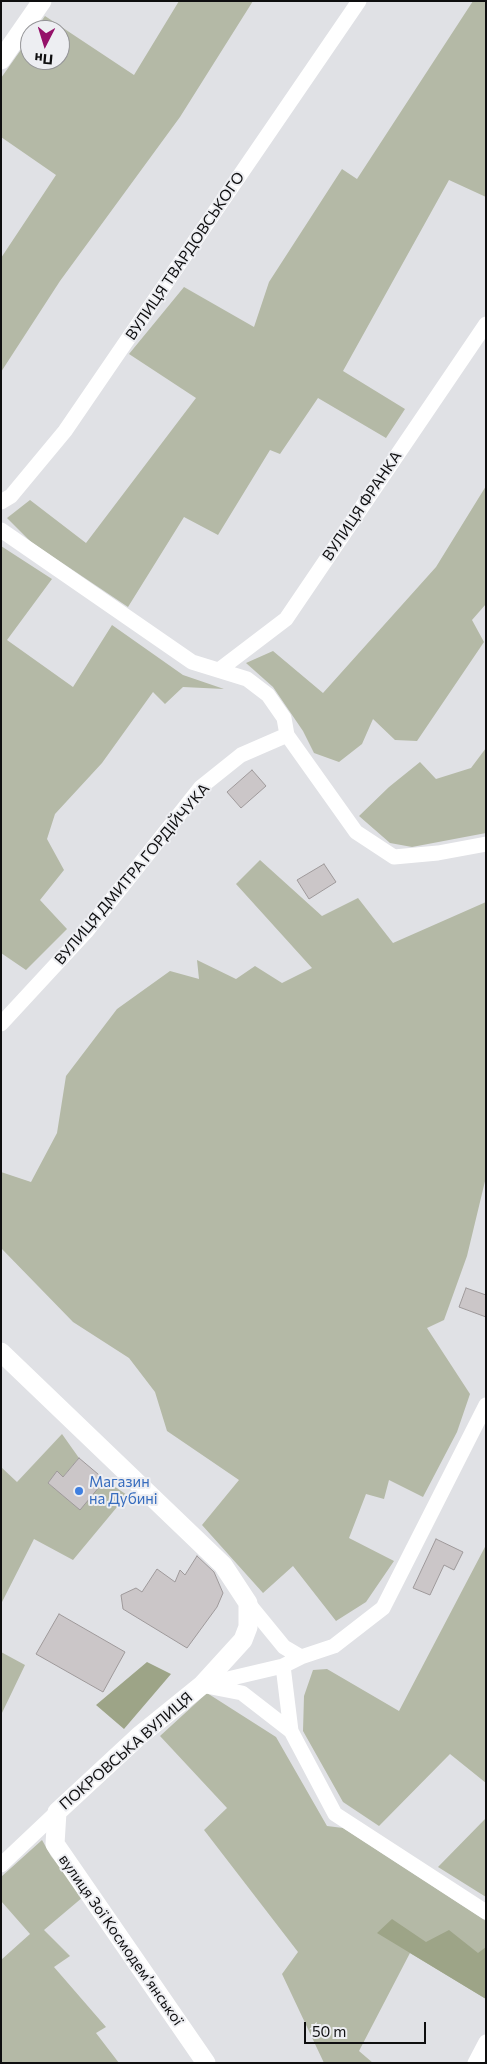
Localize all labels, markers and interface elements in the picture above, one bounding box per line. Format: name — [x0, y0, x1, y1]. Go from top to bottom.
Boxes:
north arrow — [20, 20, 70, 70]
text: Пн — [34, 50, 54, 69]
street label: ВУЛИЦЯ ТВАРДОВСЬКОГО — [122, 168, 248, 344]
street label: ВУЛИЦЯ ФРАНКА — [319, 448, 405, 564]
street label: ВУЛИЦЯ ДМИТРА ГОРДІЙЧУКА — [51, 780, 213, 968]
place label: Магазин на Дубині — [89, 1473, 158, 1508]
marker: Магазин на Дубині — [73, 1485, 85, 1497]
street label: ПОКРОВСЬКА ВУЛИЦЯ — [56, 1688, 196, 1814]
street label: вулиця Зої Космодемʼянської — [55, 1851, 187, 2029]
scale bar — [307, 2012, 430, 2044]
text: 50 m — [312, 2022, 346, 2040]

